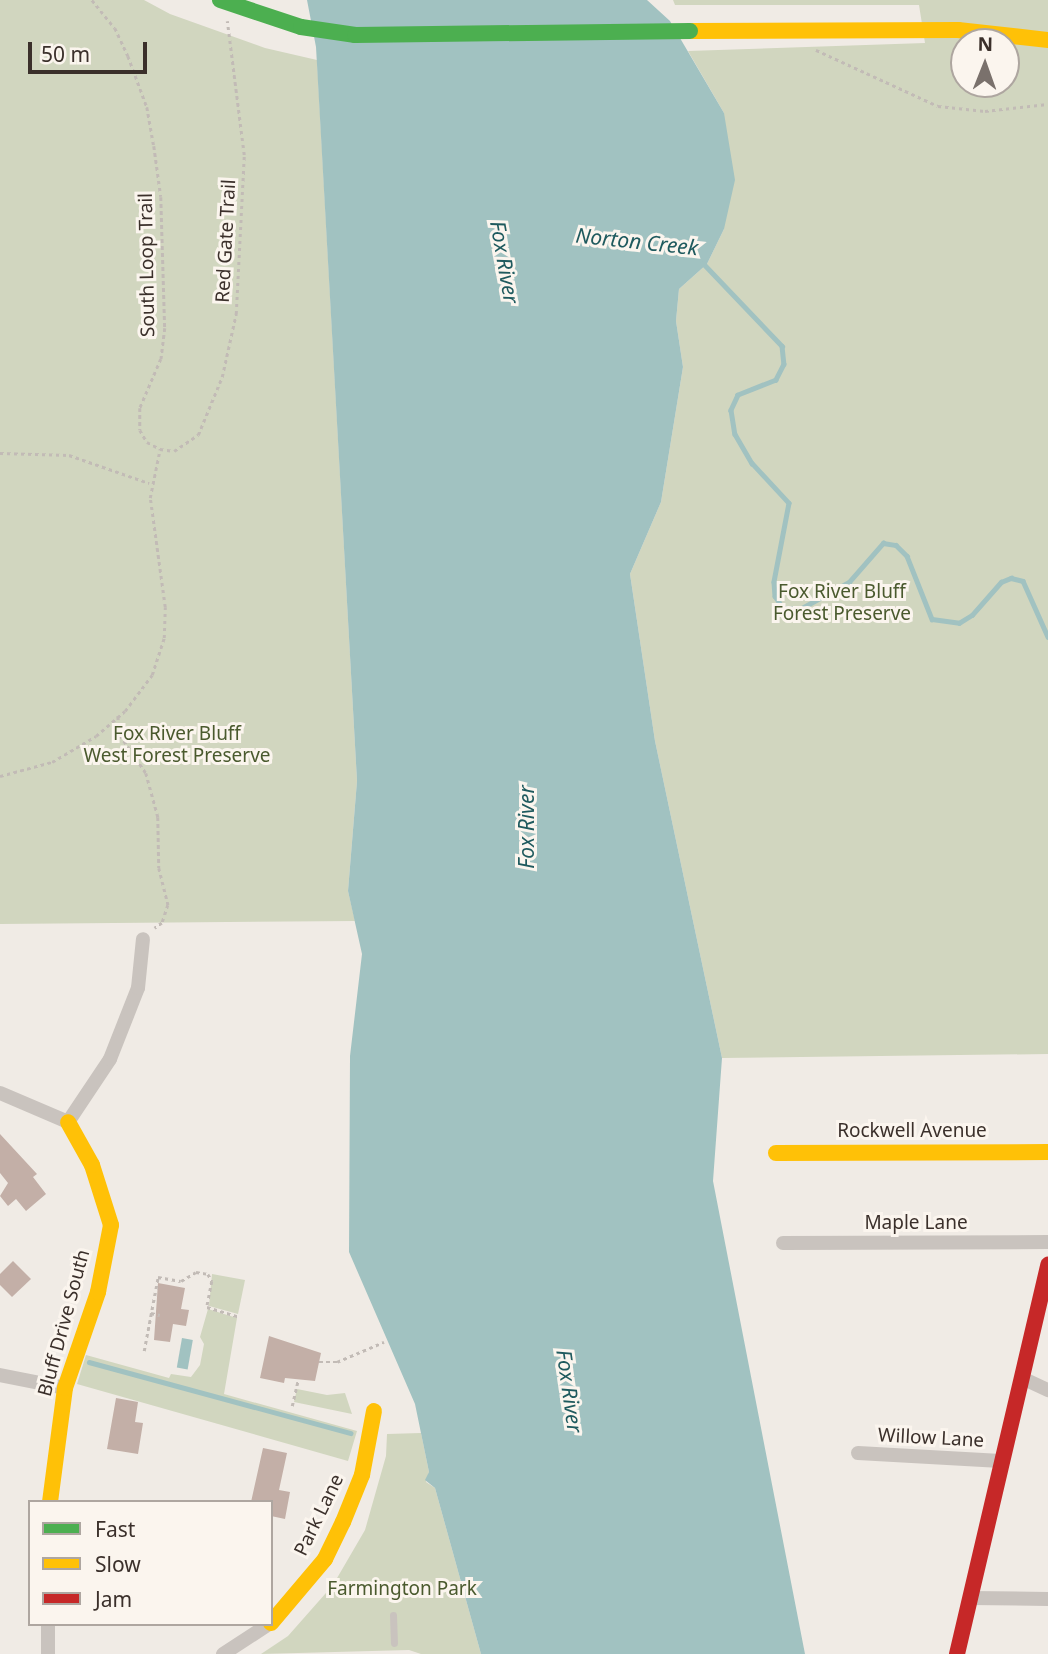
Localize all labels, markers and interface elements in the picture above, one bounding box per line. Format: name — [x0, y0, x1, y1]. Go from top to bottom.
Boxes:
scale bar — [32, 28, 150, 72]
north arrow — [950, 28, 1020, 98]
text: N — [977, 31, 993, 57]
text: 50 m — [41, 40, 90, 68]
street label: Red Gate Trail — [211, 179, 241, 303]
street label: South Loop Trail — [134, 193, 160, 337]
water label: Fox River — [485, 219, 525, 305]
water label: Norton Creek — [574, 222, 700, 260]
park label: Fox River Bluff Forest Preserve — [773, 581, 911, 625]
park label: Fox River Bluff West Forest Preserve — [83, 723, 271, 767]
water label: Fox River — [513, 785, 539, 869]
street label: Rockwell Avenue — [837, 1120, 987, 1142]
street label: Maple Lane — [864, 1212, 968, 1234]
street label: Bluff Drive South — [33, 1247, 95, 1399]
water label: Fox River — [552, 1348, 588, 1434]
street label: Willow Lane — [877, 1424, 985, 1452]
street label: Park Lane — [289, 1470, 349, 1560]
legend — [28, 1500, 273, 1626]
text: Fast — [95, 1515, 135, 1543]
text: Slow — [95, 1550, 141, 1578]
park label: Farmington Park — [327, 1578, 477, 1600]
text: Jam — [95, 1585, 132, 1613]

